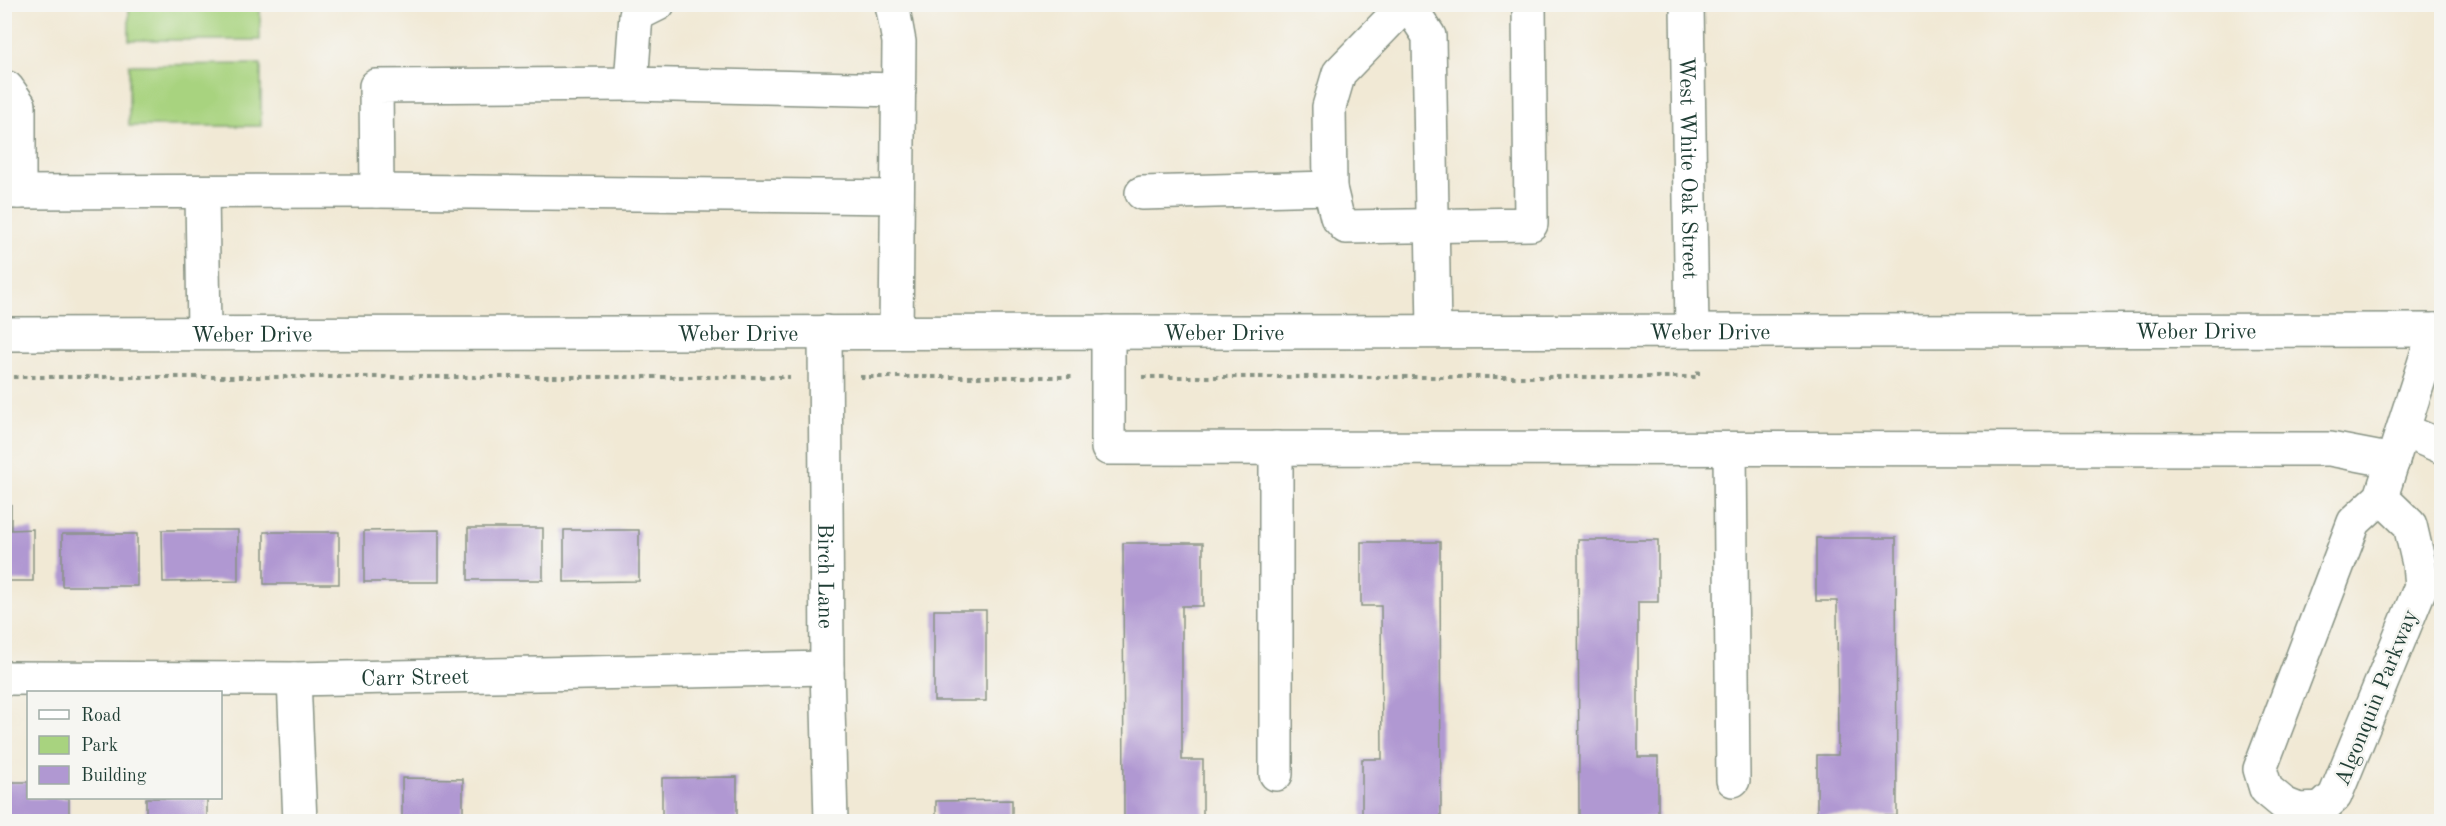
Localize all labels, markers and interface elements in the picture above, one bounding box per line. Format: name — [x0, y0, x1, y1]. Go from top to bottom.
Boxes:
street label: West White Oak Street — [1675, 57, 1700, 279]
street label: Weber Drive — [2135, 321, 2257, 344]
street label: Weber Drive — [1649, 322, 1771, 344]
street label: Weber Drive — [1163, 323, 1285, 345]
street label: Weber Drive — [191, 324, 313, 347]
street label: Weber Drive — [677, 324, 799, 346]
street label: Birch Lane — [813, 523, 836, 629]
street label: Algonquin Parkway — [2331, 606, 2422, 789]
street label: Carr Street — [361, 666, 469, 691]
legend — [27, 691, 222, 799]
text: Road — [81, 707, 121, 725]
text: Park — [81, 737, 118, 755]
text: Building — [81, 767, 147, 785]

